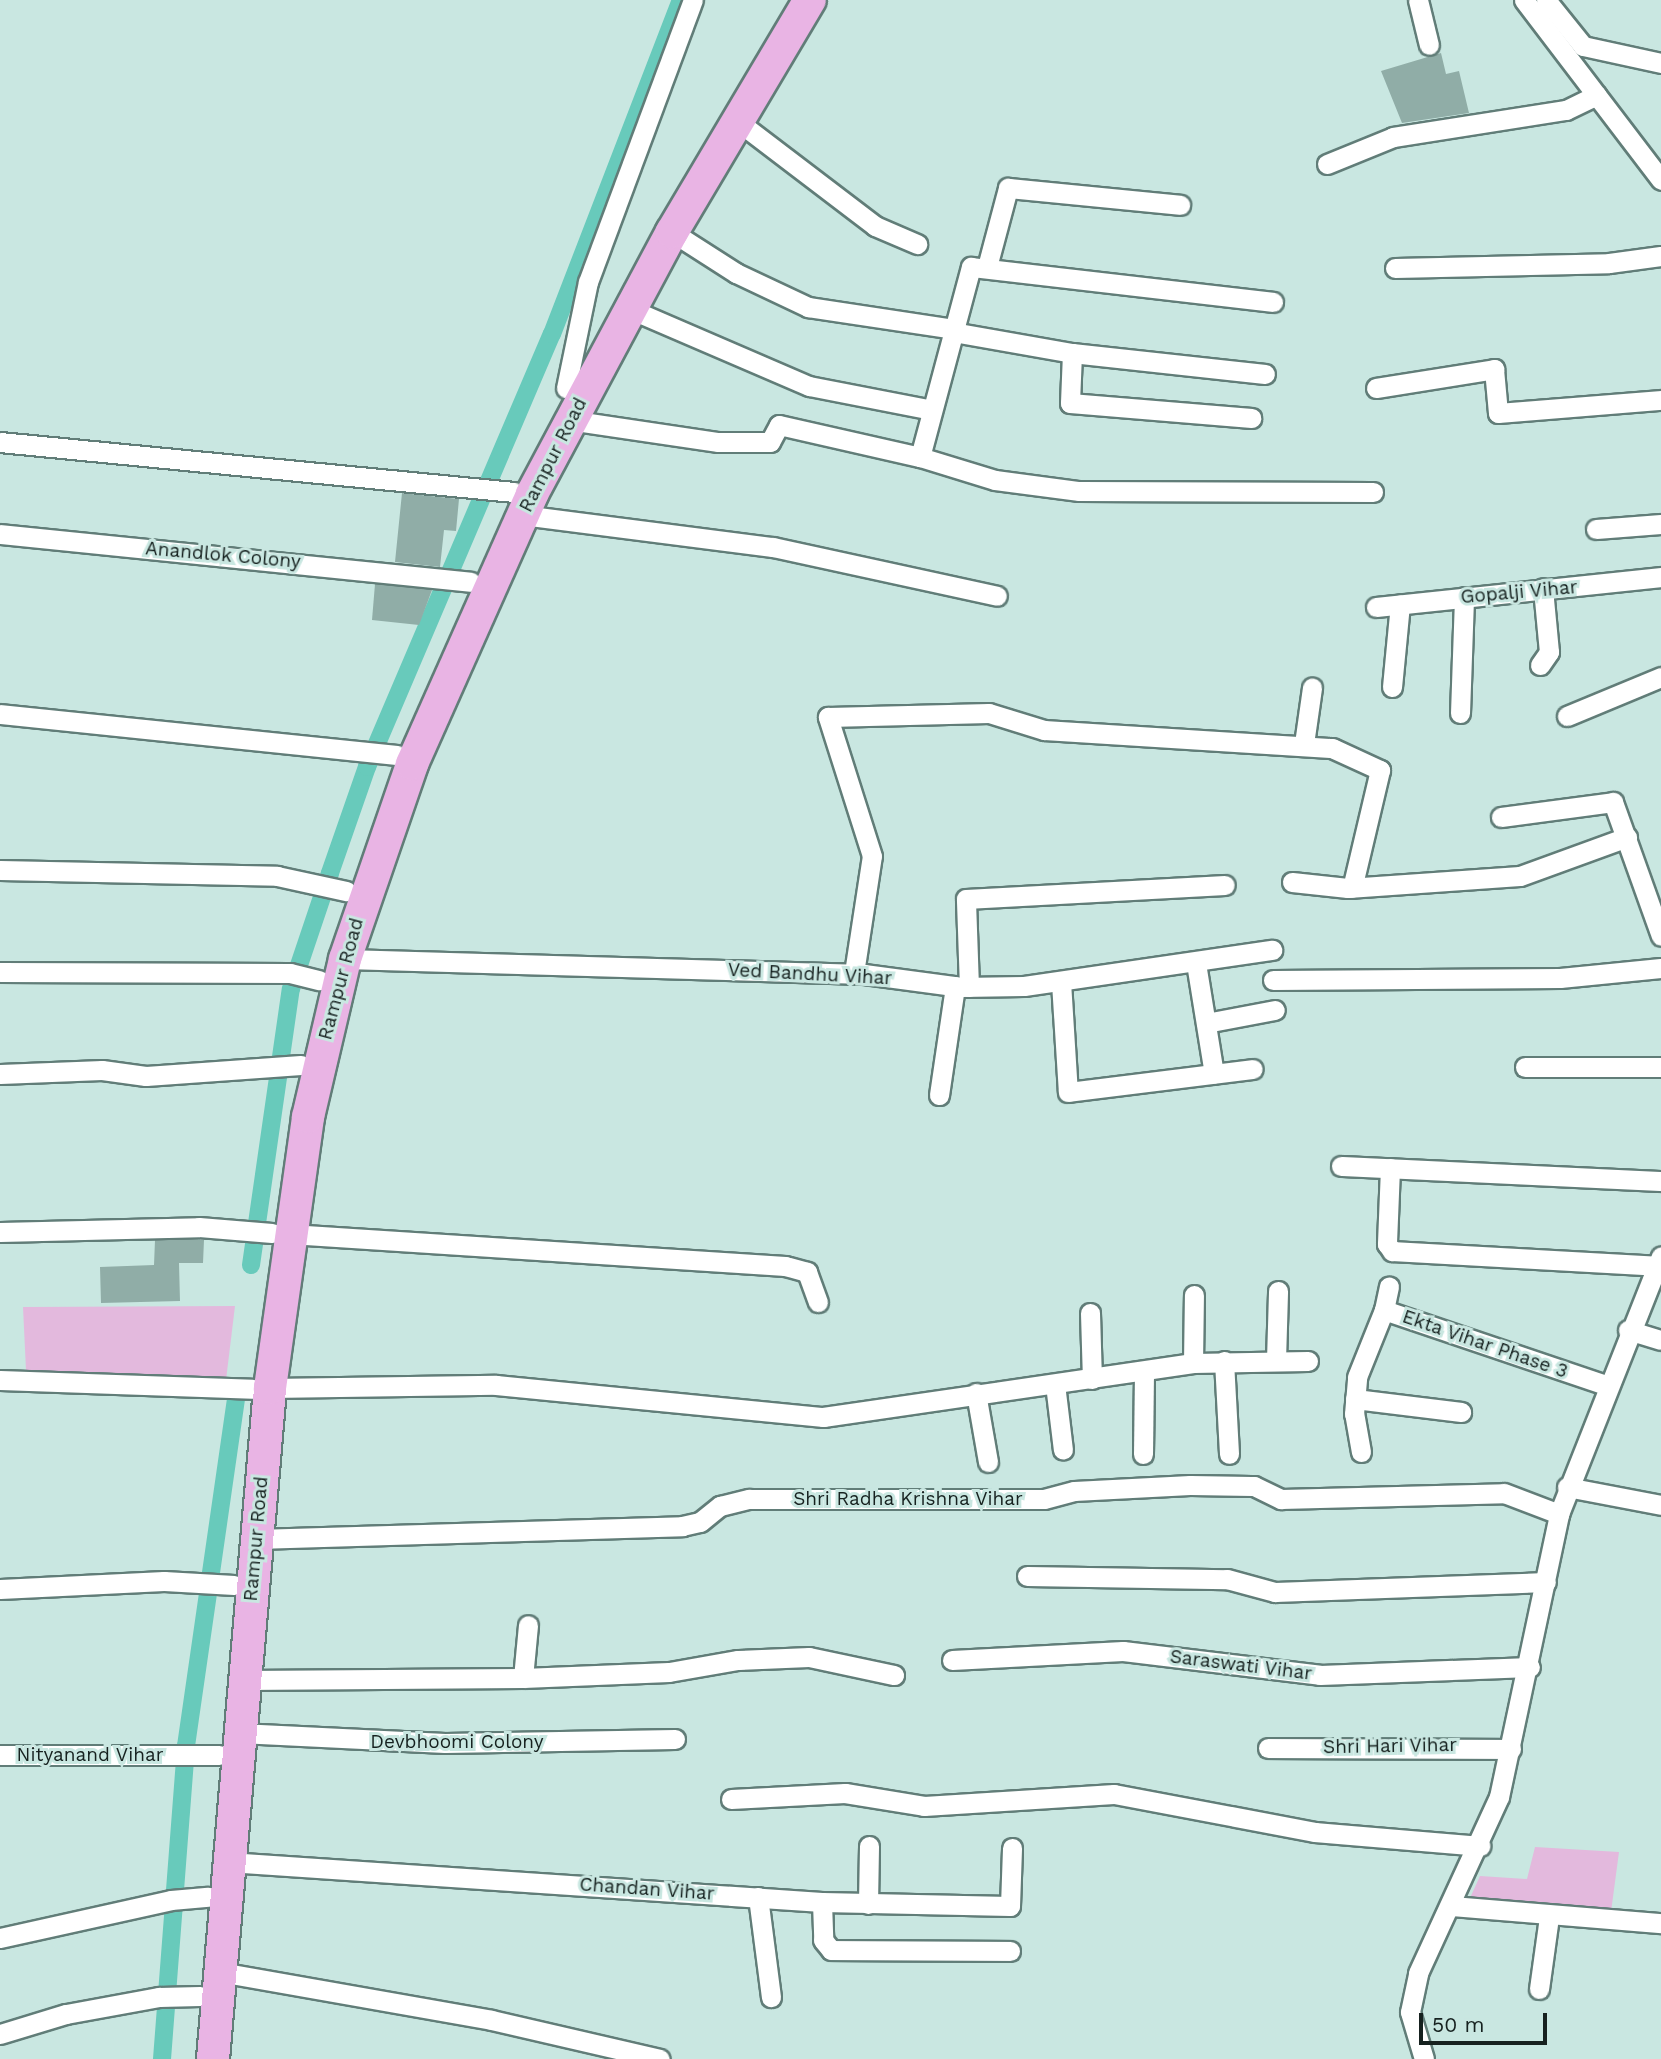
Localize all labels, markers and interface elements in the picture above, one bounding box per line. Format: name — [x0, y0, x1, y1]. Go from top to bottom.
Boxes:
street label: Rampur Road — [514, 394, 592, 516]
street label: Anandlok Colony — [144, 537, 302, 573]
street label: Gopalji Vihar — [1459, 576, 1579, 608]
street label: Rampur Road — [314, 915, 368, 1043]
street label: Ved Bandhu Vihar — [727, 958, 893, 990]
street label: Ekta Vihar Phase 3 — [1399, 1305, 1571, 1383]
street label: Rampur Road — [239, 1475, 273, 1603]
street label: Shri Radha Krishna Vihar — [792, 1488, 1024, 1510]
street label: Saraswati Vihar — [1168, 1645, 1314, 1685]
street label: Devbhoomi Colony — [370, 1731, 544, 1753]
street label: Shri Hari Vihar — [1322, 1733, 1458, 1759]
street label: Nityanand Vihar — [16, 1744, 164, 1766]
street label: Chandan Vihar — [578, 1873, 716, 1905]
scale bar — [1423, 2000, 1551, 2044]
text: 50 m — [1432, 2012, 1484, 2037]

